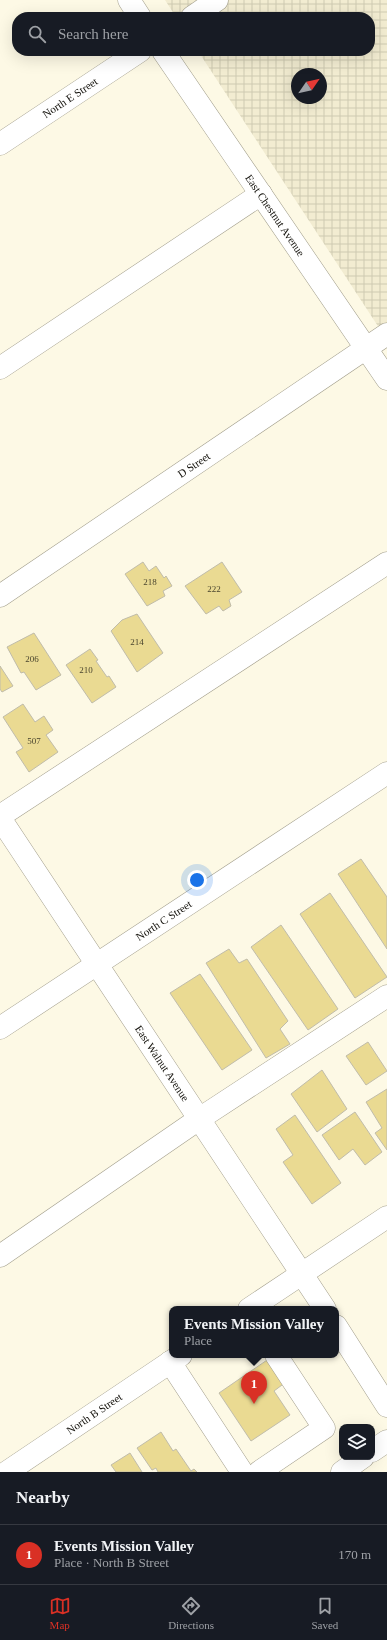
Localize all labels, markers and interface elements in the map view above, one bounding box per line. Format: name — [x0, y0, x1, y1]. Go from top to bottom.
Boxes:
search box — [12, 12, 375, 56]
icon: search — [26, 23, 48, 45]
text: Search here — [58, 26, 128, 42]
north arrow — [291, 68, 327, 104]
street label: North E Street — [40, 75, 100, 120]
street label: East Chestnut Avenue — [243, 172, 307, 259]
street label: D Street — [175, 450, 212, 480]
house number: 218 — [143, 577, 157, 587]
house number: 222 — [207, 584, 221, 594]
house number: 214 — [130, 637, 144, 647]
house number: 206 — [25, 654, 39, 664]
house number: 210 — [79, 665, 93, 675]
house number: 507 — [27, 736, 41, 746]
your location — [187, 870, 207, 890]
street label: North C Street — [134, 897, 194, 943]
street label: East Walnut Avenue — [133, 1023, 192, 1104]
popup — [169, 1306, 339, 1358]
text: Events Mission Valley — [184, 1316, 324, 1332]
text: Place — [184, 1333, 212, 1348]
pin: 1 — [241, 1371, 267, 1404]
street label: North B Street — [64, 1391, 124, 1436]
map controls — [339, 1424, 375, 1460]
button: layers — [339, 1424, 375, 1460]
text: Nearby — [16, 1488, 70, 1507]
text: Events Mission Valley — [54, 1538, 194, 1554]
text: 1 — [26, 1547, 32, 1562]
text: 170 m — [338, 1547, 371, 1562]
text: Place · North B Street — [54, 1555, 169, 1570]
tab: Map — [49, 1595, 71, 1631]
tab: Directions — [168, 1595, 214, 1631]
tab: Saved — [311, 1595, 338, 1631]

